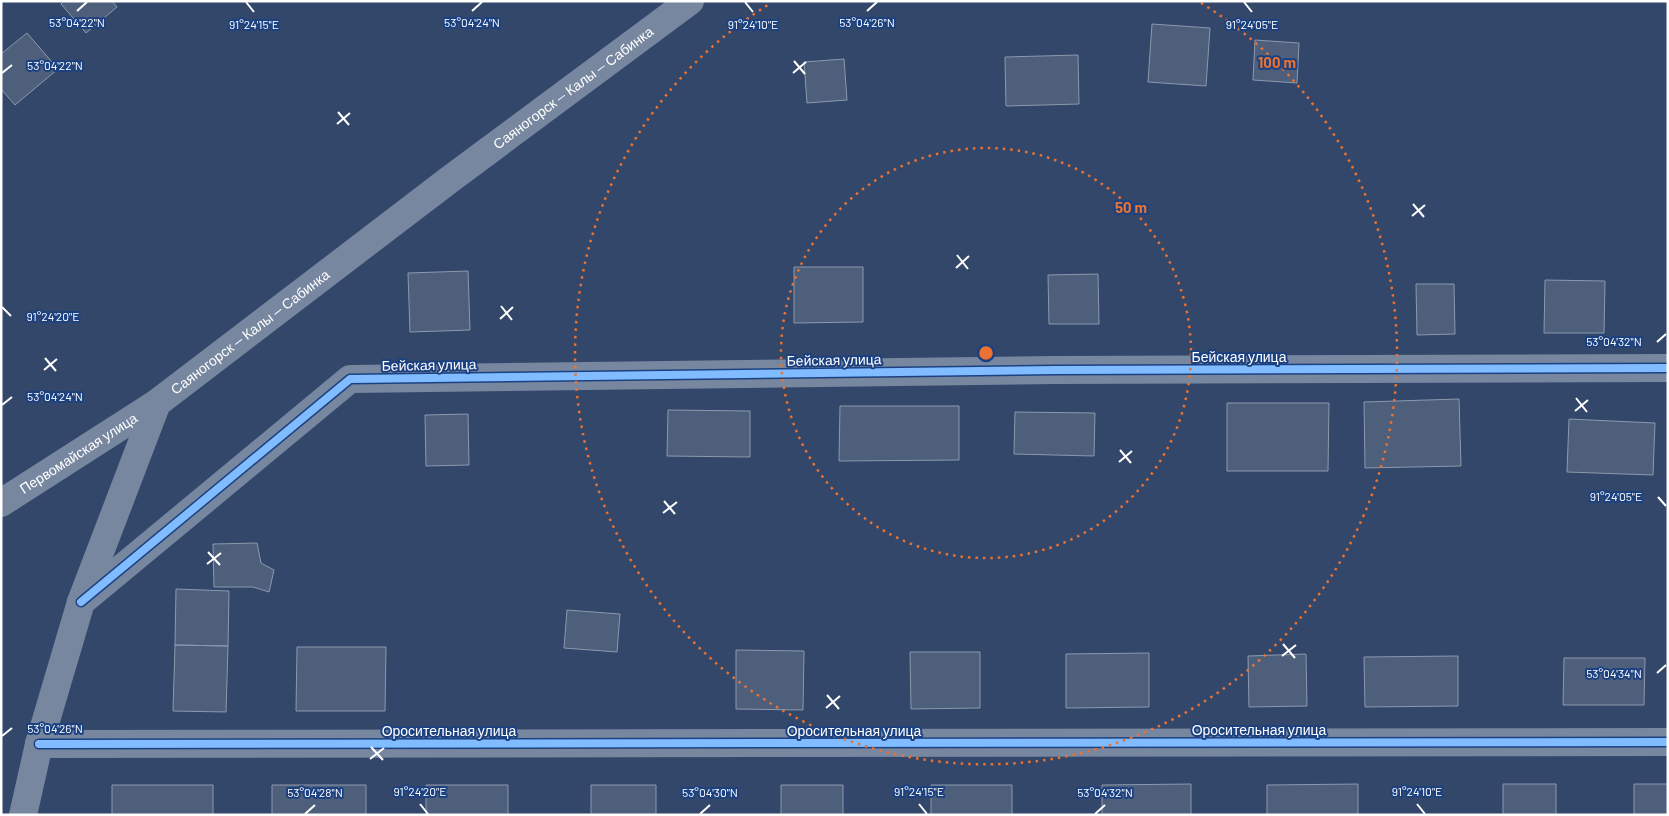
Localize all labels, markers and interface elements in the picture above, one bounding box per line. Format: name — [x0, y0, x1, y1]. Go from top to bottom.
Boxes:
text: 53°04'22"N — [49, 15, 105, 29]
text: 53°04'24"N — [444, 15, 500, 29]
text: 53°04'26"N — [839, 15, 895, 29]
text: 91°24'15"E — [229, 17, 279, 31]
text: 91°24'10"E — [728, 17, 778, 31]
text: 91°24'05"E — [1226, 17, 1278, 31]
street label: Саяногорск — Калы — Сабинка — [489, 22, 657, 152]
text: 100 m — [1258, 53, 1296, 71]
text: 53°04'22"N — [27, 58, 83, 72]
text: 50 m — [1115, 198, 1147, 216]
street label: Саяногорск — Калы — Сабинка — [167, 265, 333, 398]
text: 91°24'20"E — [27, 309, 79, 323]
text: 53°04'32"N — [1586, 334, 1642, 348]
centre of rings — [977, 344, 995, 362]
street label: Бейская улица — [1192, 348, 1287, 365]
street label: Бейская улица — [786, 350, 882, 369]
street label: Бейская улица — [381, 355, 477, 374]
text: 53°04'24"N — [27, 389, 83, 403]
street label: Первомайская улица — [16, 409, 140, 497]
text: 91°24'05"E — [1590, 489, 1642, 503]
text: 53°04'34"N — [1586, 666, 1642, 680]
text: 53°04'26"N — [27, 721, 83, 735]
street label: Оросительная улица — [1192, 721, 1327, 738]
street label: Оросительная улица — [382, 722, 517, 739]
street label: Оросительная улица — [787, 722, 922, 739]
text: 91°24'20"E — [394, 784, 446, 798]
text: 91°24'15"E — [894, 784, 944, 798]
text: 91°24'10"E — [1392, 784, 1442, 798]
text: 53°04'28"N — [287, 785, 343, 799]
text: 53°04'30"N — [682, 785, 738, 799]
text: 53°04'32"N — [1077, 785, 1133, 799]

